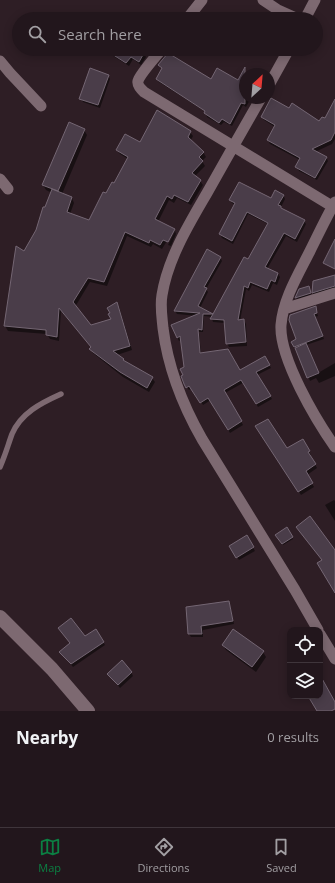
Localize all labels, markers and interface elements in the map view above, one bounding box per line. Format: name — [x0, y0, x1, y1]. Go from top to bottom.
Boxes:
search box — [12, 12, 323, 56]
icon: search — [26, 23, 48, 45]
text: Search here — [58, 24, 142, 44]
north arrow — [239, 68, 275, 104]
map controls — [287, 627, 323, 699]
button: locate — [287, 627, 323, 663]
button: layers — [287, 663, 323, 699]
text: Nearby — [16, 726, 78, 749]
text: 0 results — [267, 728, 319, 746]
tab: Map — [38, 836, 61, 875]
tab: Directions — [138, 836, 190, 875]
tab: Saved — [266, 836, 297, 875]

